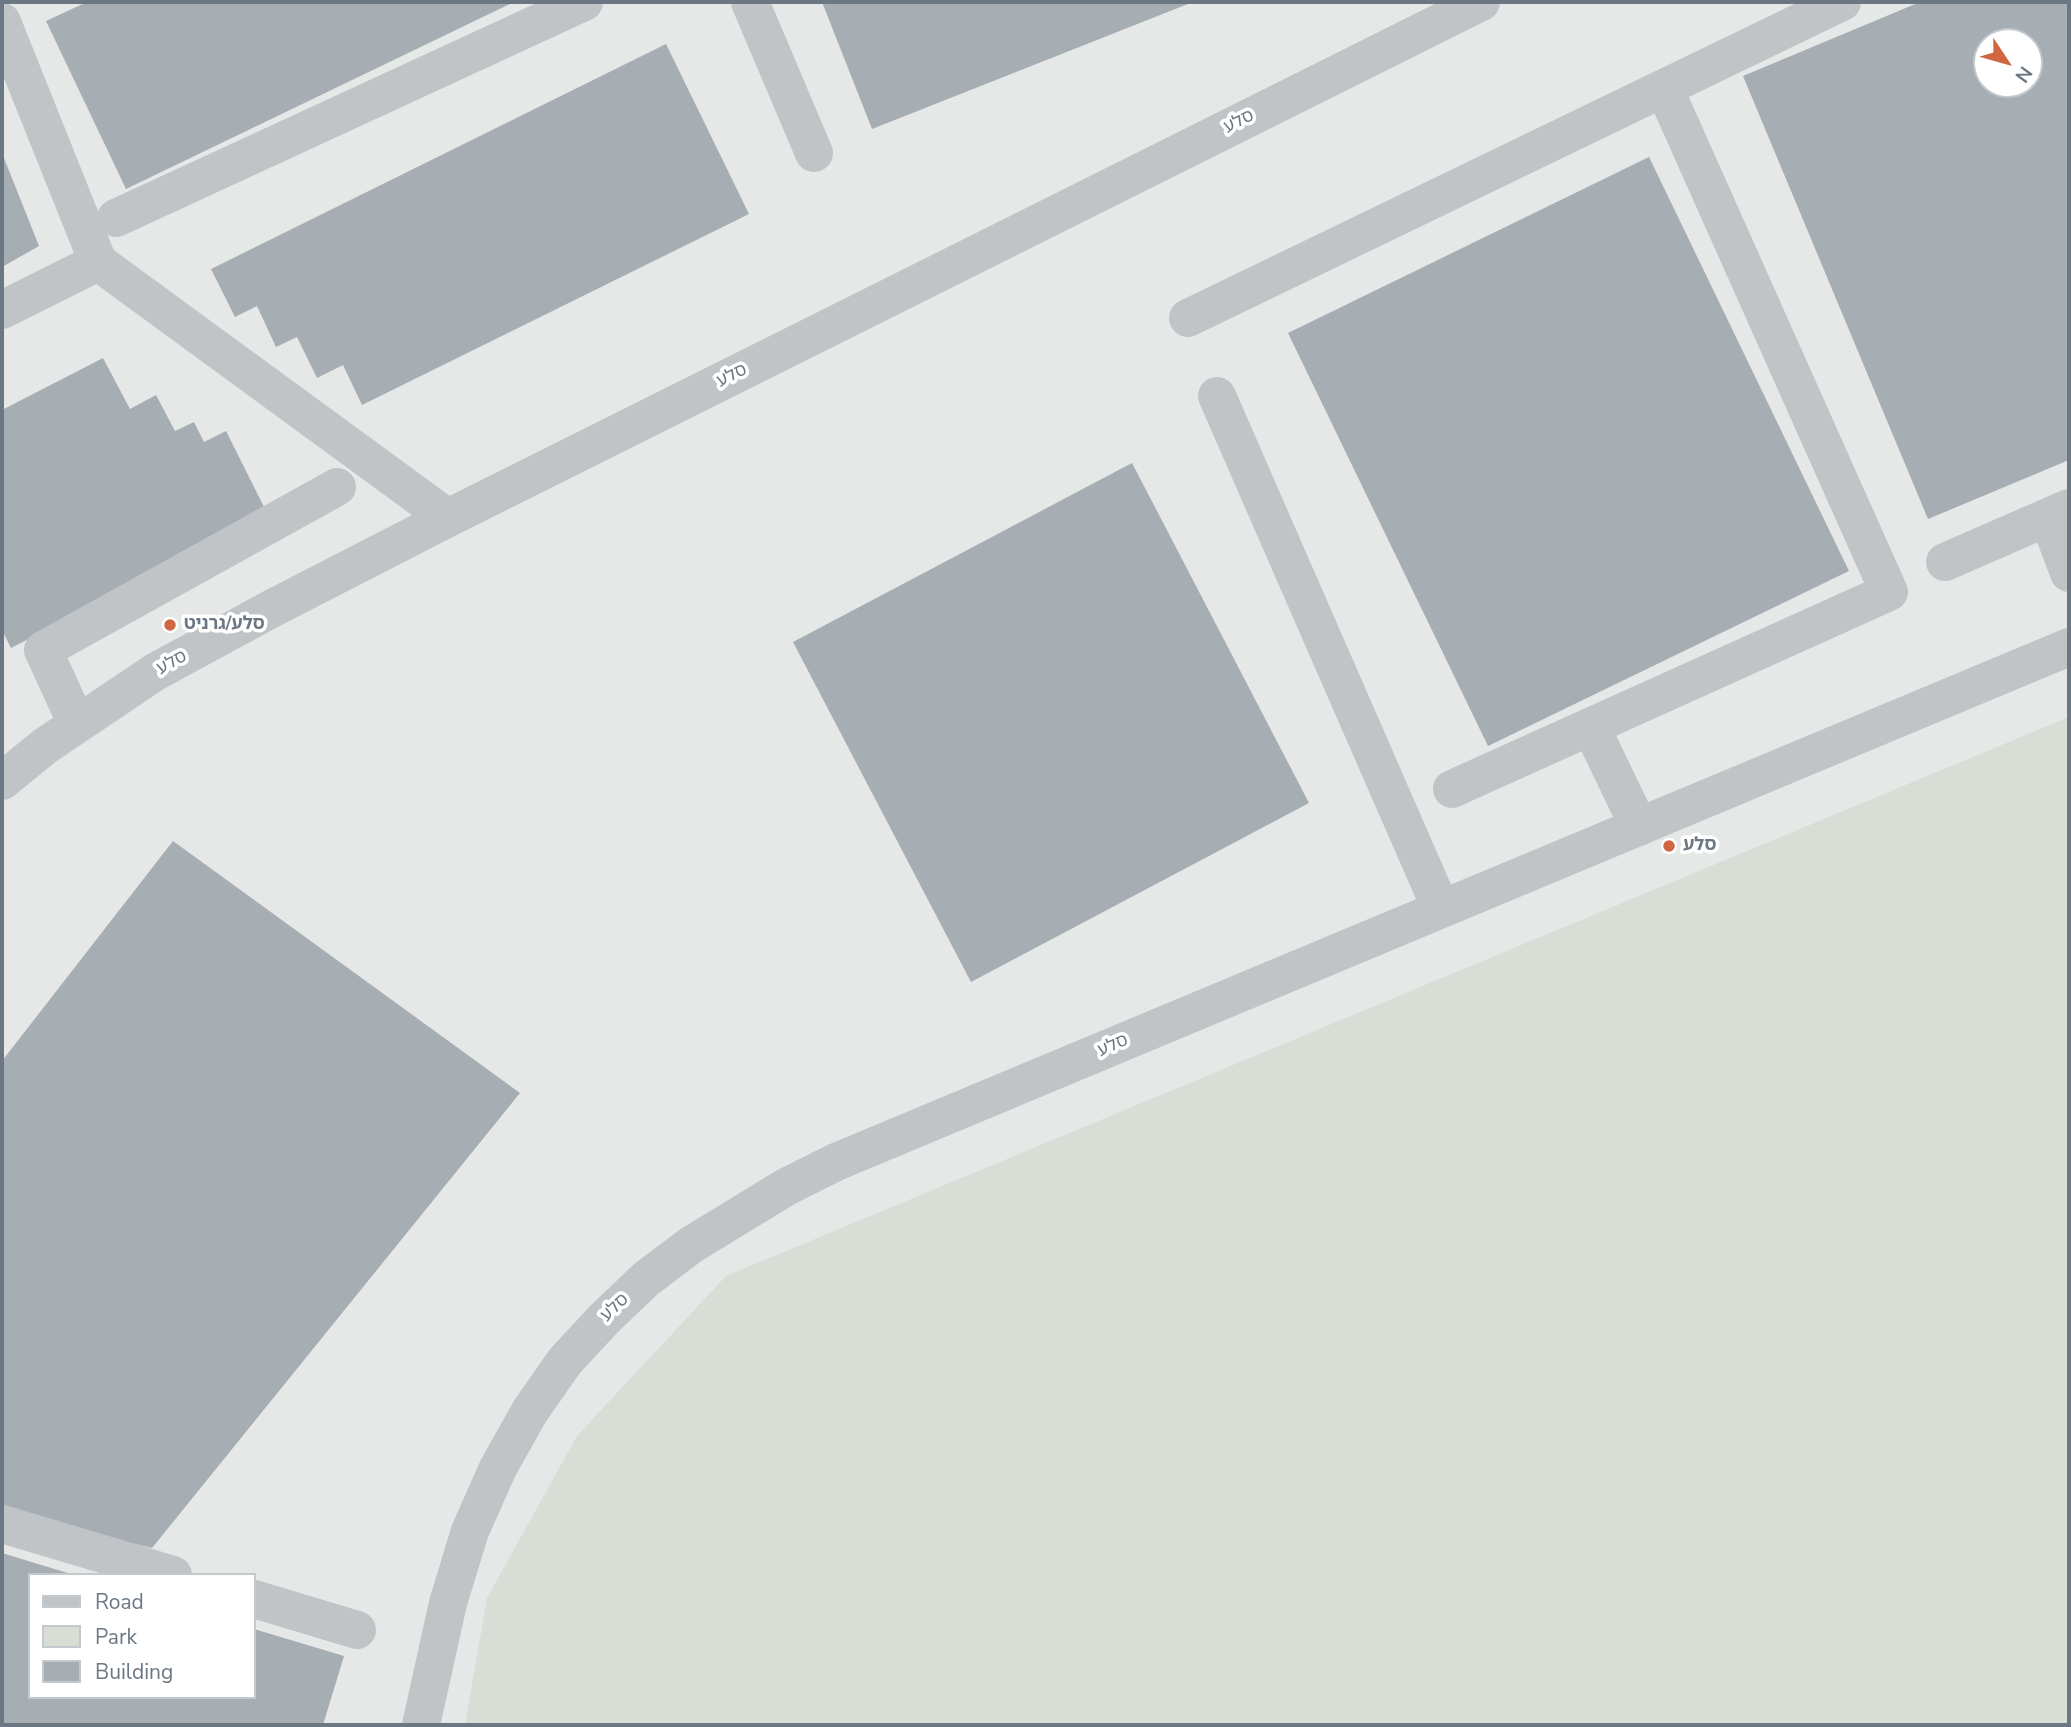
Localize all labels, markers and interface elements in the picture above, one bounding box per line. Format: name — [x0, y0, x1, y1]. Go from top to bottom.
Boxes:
north arrow — [1973, 28, 2043, 98]
text: N — [2009, 61, 2038, 88]
street label: סלע — [1220, 105, 1258, 139]
street label: סלע — [713, 359, 751, 393]
place label: סלע/גרניט — [184, 614, 265, 636]
marker: סלע/גרניט — [162, 617, 178, 633]
street label: סלע — [153, 646, 191, 680]
place label: סלע — [1683, 835, 1716, 857]
marker: סלע — [1661, 838, 1677, 854]
street label: סלע — [1094, 1030, 1132, 1062]
street label: סלע — [596, 1289, 634, 1327]
legend — [28, 1573, 256, 1699]
text: Road — [95, 1588, 144, 1616]
text: Park — [95, 1623, 137, 1651]
text: Building — [95, 1658, 173, 1686]

